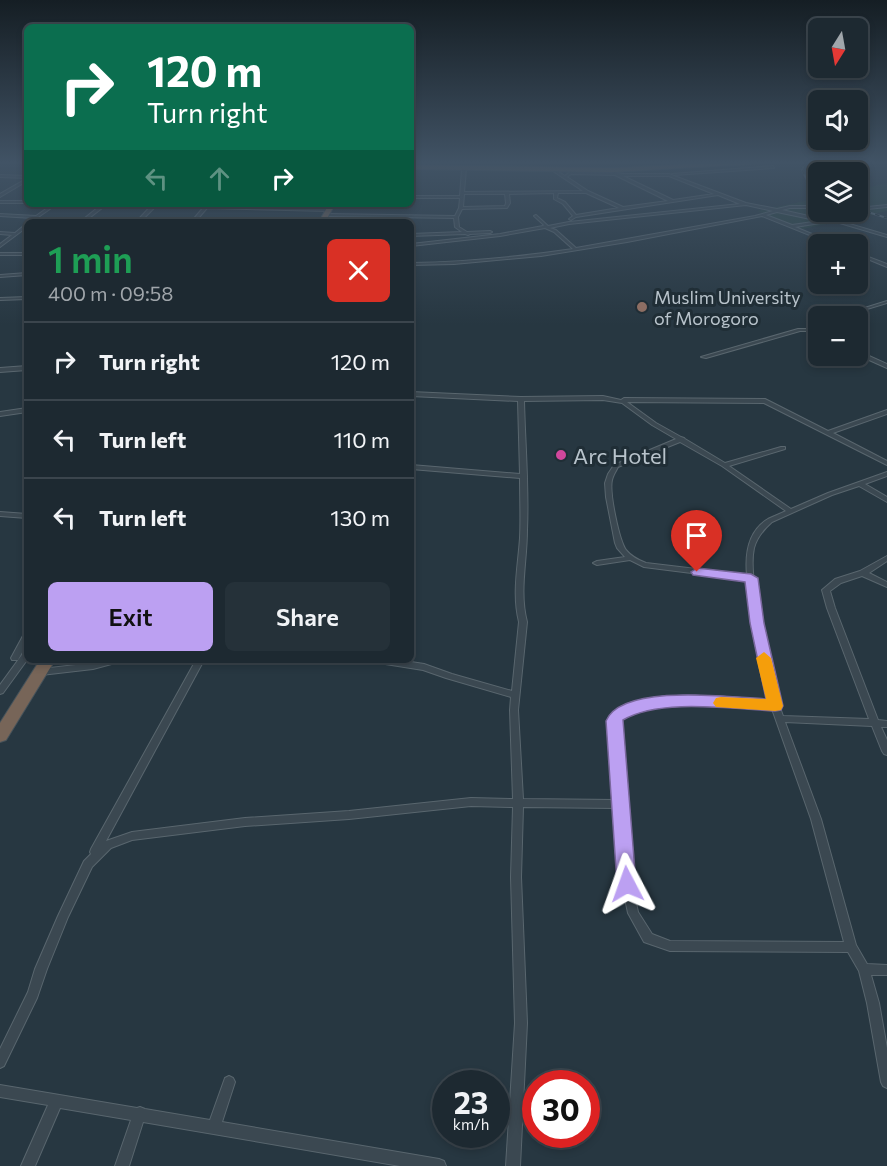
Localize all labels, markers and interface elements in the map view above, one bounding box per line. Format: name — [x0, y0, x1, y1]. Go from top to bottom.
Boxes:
north arrow — [808, 18, 868, 78]
map controls — [808, 18, 868, 366]
text: 120 m — [147, 44, 262, 96]
icon: right — [48, 48, 126, 126]
button: sound — [808, 90, 868, 150]
text: Turn right — [147, 96, 267, 129]
icon: left — [140, 162, 173, 195]
icon: ahead — [203, 162, 236, 195]
icon: right — [266, 162, 299, 195]
button: layers — [808, 162, 868, 222]
button: + — [808, 234, 868, 294]
text: 1 min — [48, 236, 133, 280]
button: close — [327, 239, 390, 302]
text: 400 m · 09:58 — [48, 281, 173, 305]
place label: Muslim University of Morogoro — [654, 286, 801, 329]
marker: Muslim University of Morogoro — [635, 300, 649, 314]
button: − — [808, 306, 868, 366]
icon: right — [48, 345, 81, 378]
text: Turn right — [99, 348, 200, 375]
text: 120 m — [331, 348, 390, 375]
icon: left — [48, 423, 81, 456]
text: Turn left — [99, 426, 186, 453]
text: 110 m — [333, 426, 390, 453]
place label: Arc Hotel — [573, 442, 667, 469]
marker: Arc Hotel — [554, 448, 568, 462]
icon: left — [48, 501, 81, 534]
text: Turn left — [99, 504, 186, 531]
text: 130 m — [330, 504, 390, 531]
pin — [671, 510, 722, 572]
icon: arrive — [680, 519, 713, 552]
button: Exit — [48, 582, 213, 651]
button: Share — [225, 582, 390, 651]
position arrow — [595, 852, 659, 916]
speed limit sign: 30 — [522, 1070, 600, 1148]
text: 23 — [454, 1083, 488, 1120]
text: km/h — [453, 1115, 489, 1133]

